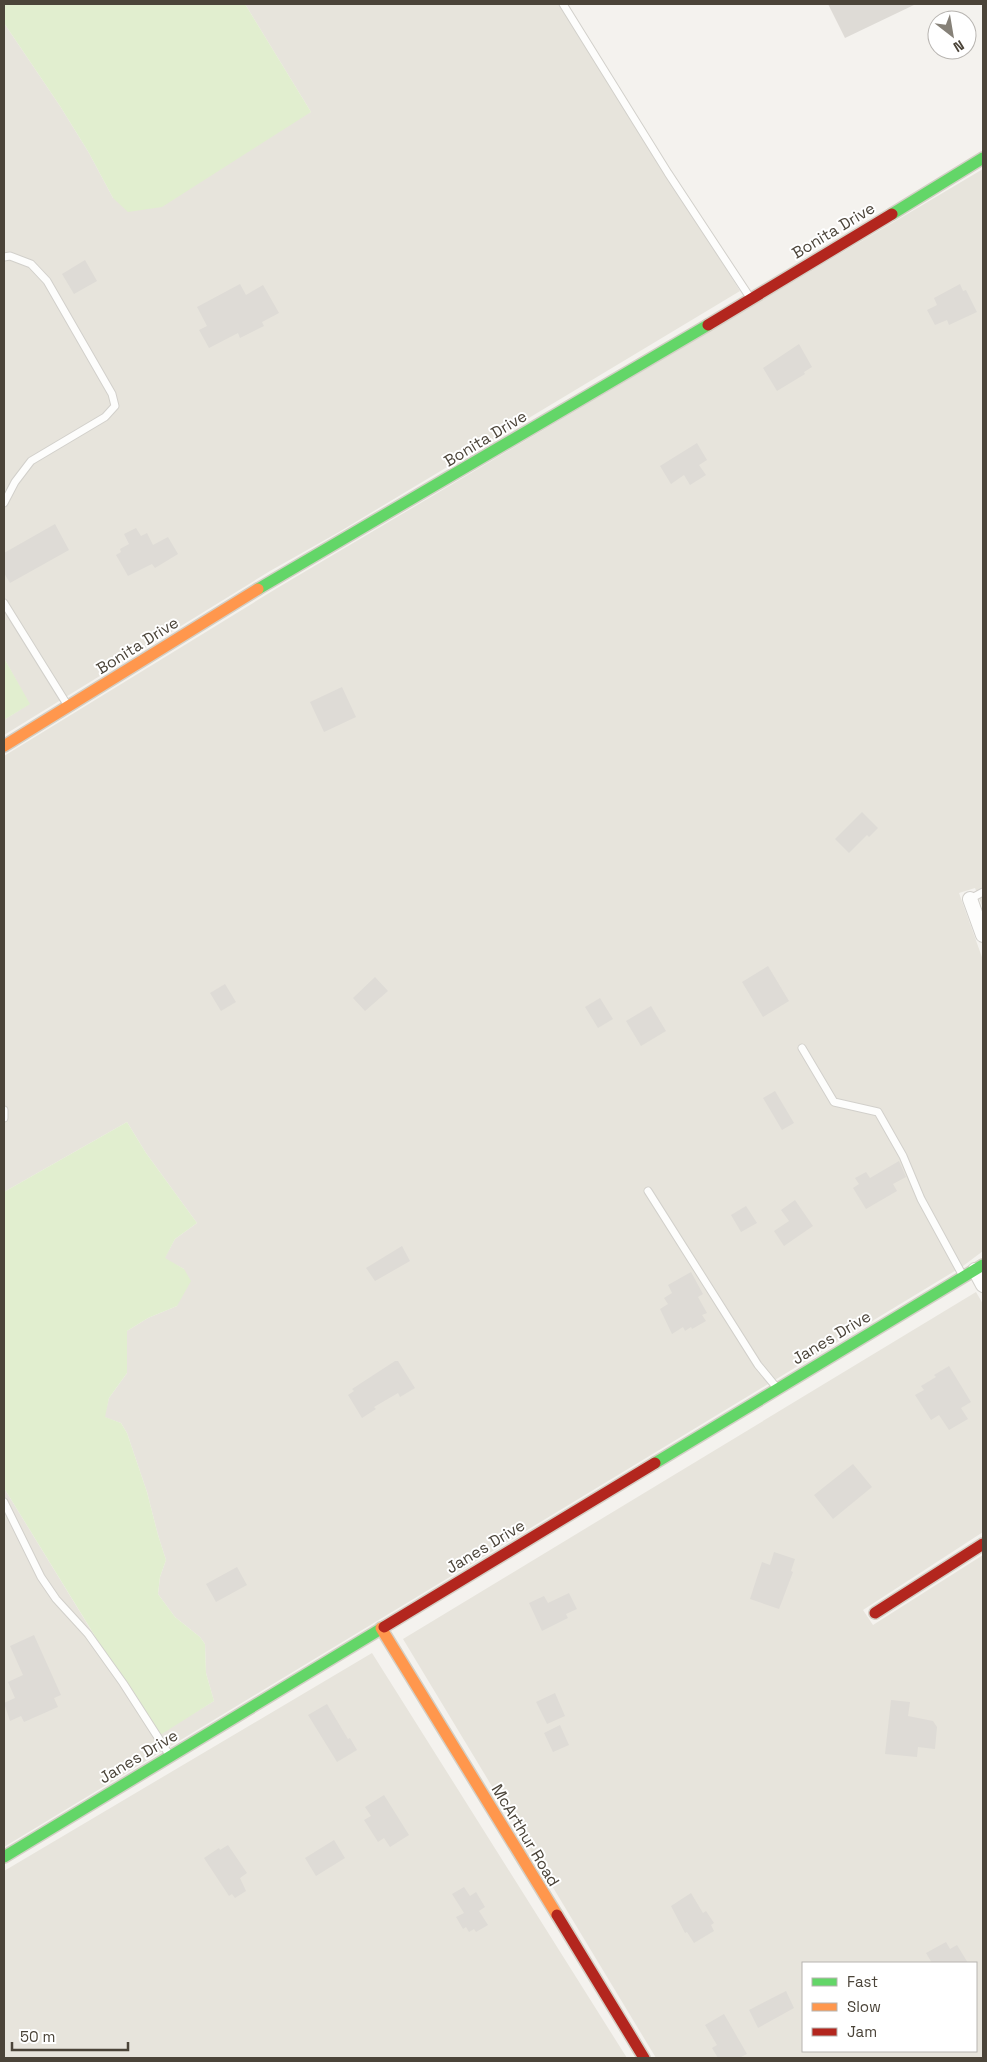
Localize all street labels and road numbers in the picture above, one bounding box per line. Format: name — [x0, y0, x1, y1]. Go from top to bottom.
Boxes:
street label: Bonita Drive — [788, 197, 879, 263]
street label: Bonita Drive — [440, 405, 531, 471]
street label: Bonita Drive — [92, 612, 182, 679]
street label: Janes Drive — [788, 1306, 875, 1369]
street label: Janes Drive — [442, 1515, 529, 1578]
street label: Janes Drive — [95, 1725, 182, 1788]
street label: McArthur Road — [487, 1780, 564, 1890]

